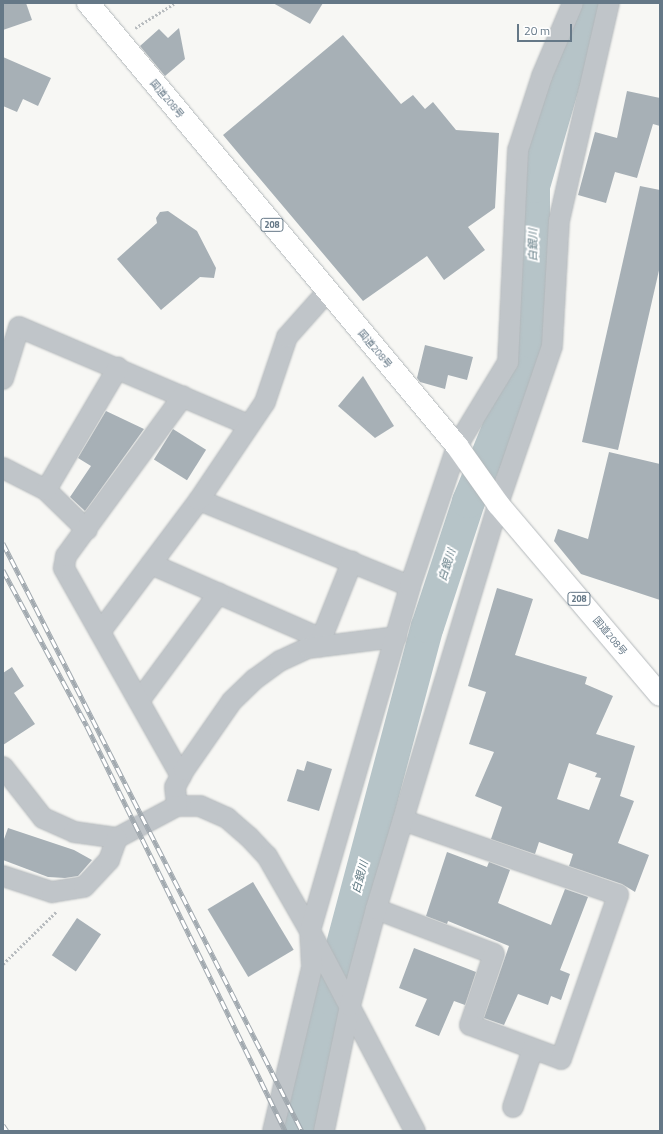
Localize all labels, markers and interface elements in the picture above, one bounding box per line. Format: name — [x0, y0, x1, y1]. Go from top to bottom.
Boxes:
scale bar — [519, 16, 574, 42]
text: 20 m — [524, 21, 550, 40]
street label: 国道208号 — [147, 77, 187, 121]
road number: 208 — [260, 218, 284, 232]
water label: 白銀川 — [526, 229, 540, 261]
street label: 国道208号 — [355, 327, 395, 371]
water label: 白銀川 — [436, 547, 458, 583]
road number: 208 — [567, 592, 591, 606]
street label: 国道208号 — [590, 614, 630, 658]
water label: 白銀川 — [349, 859, 371, 895]

